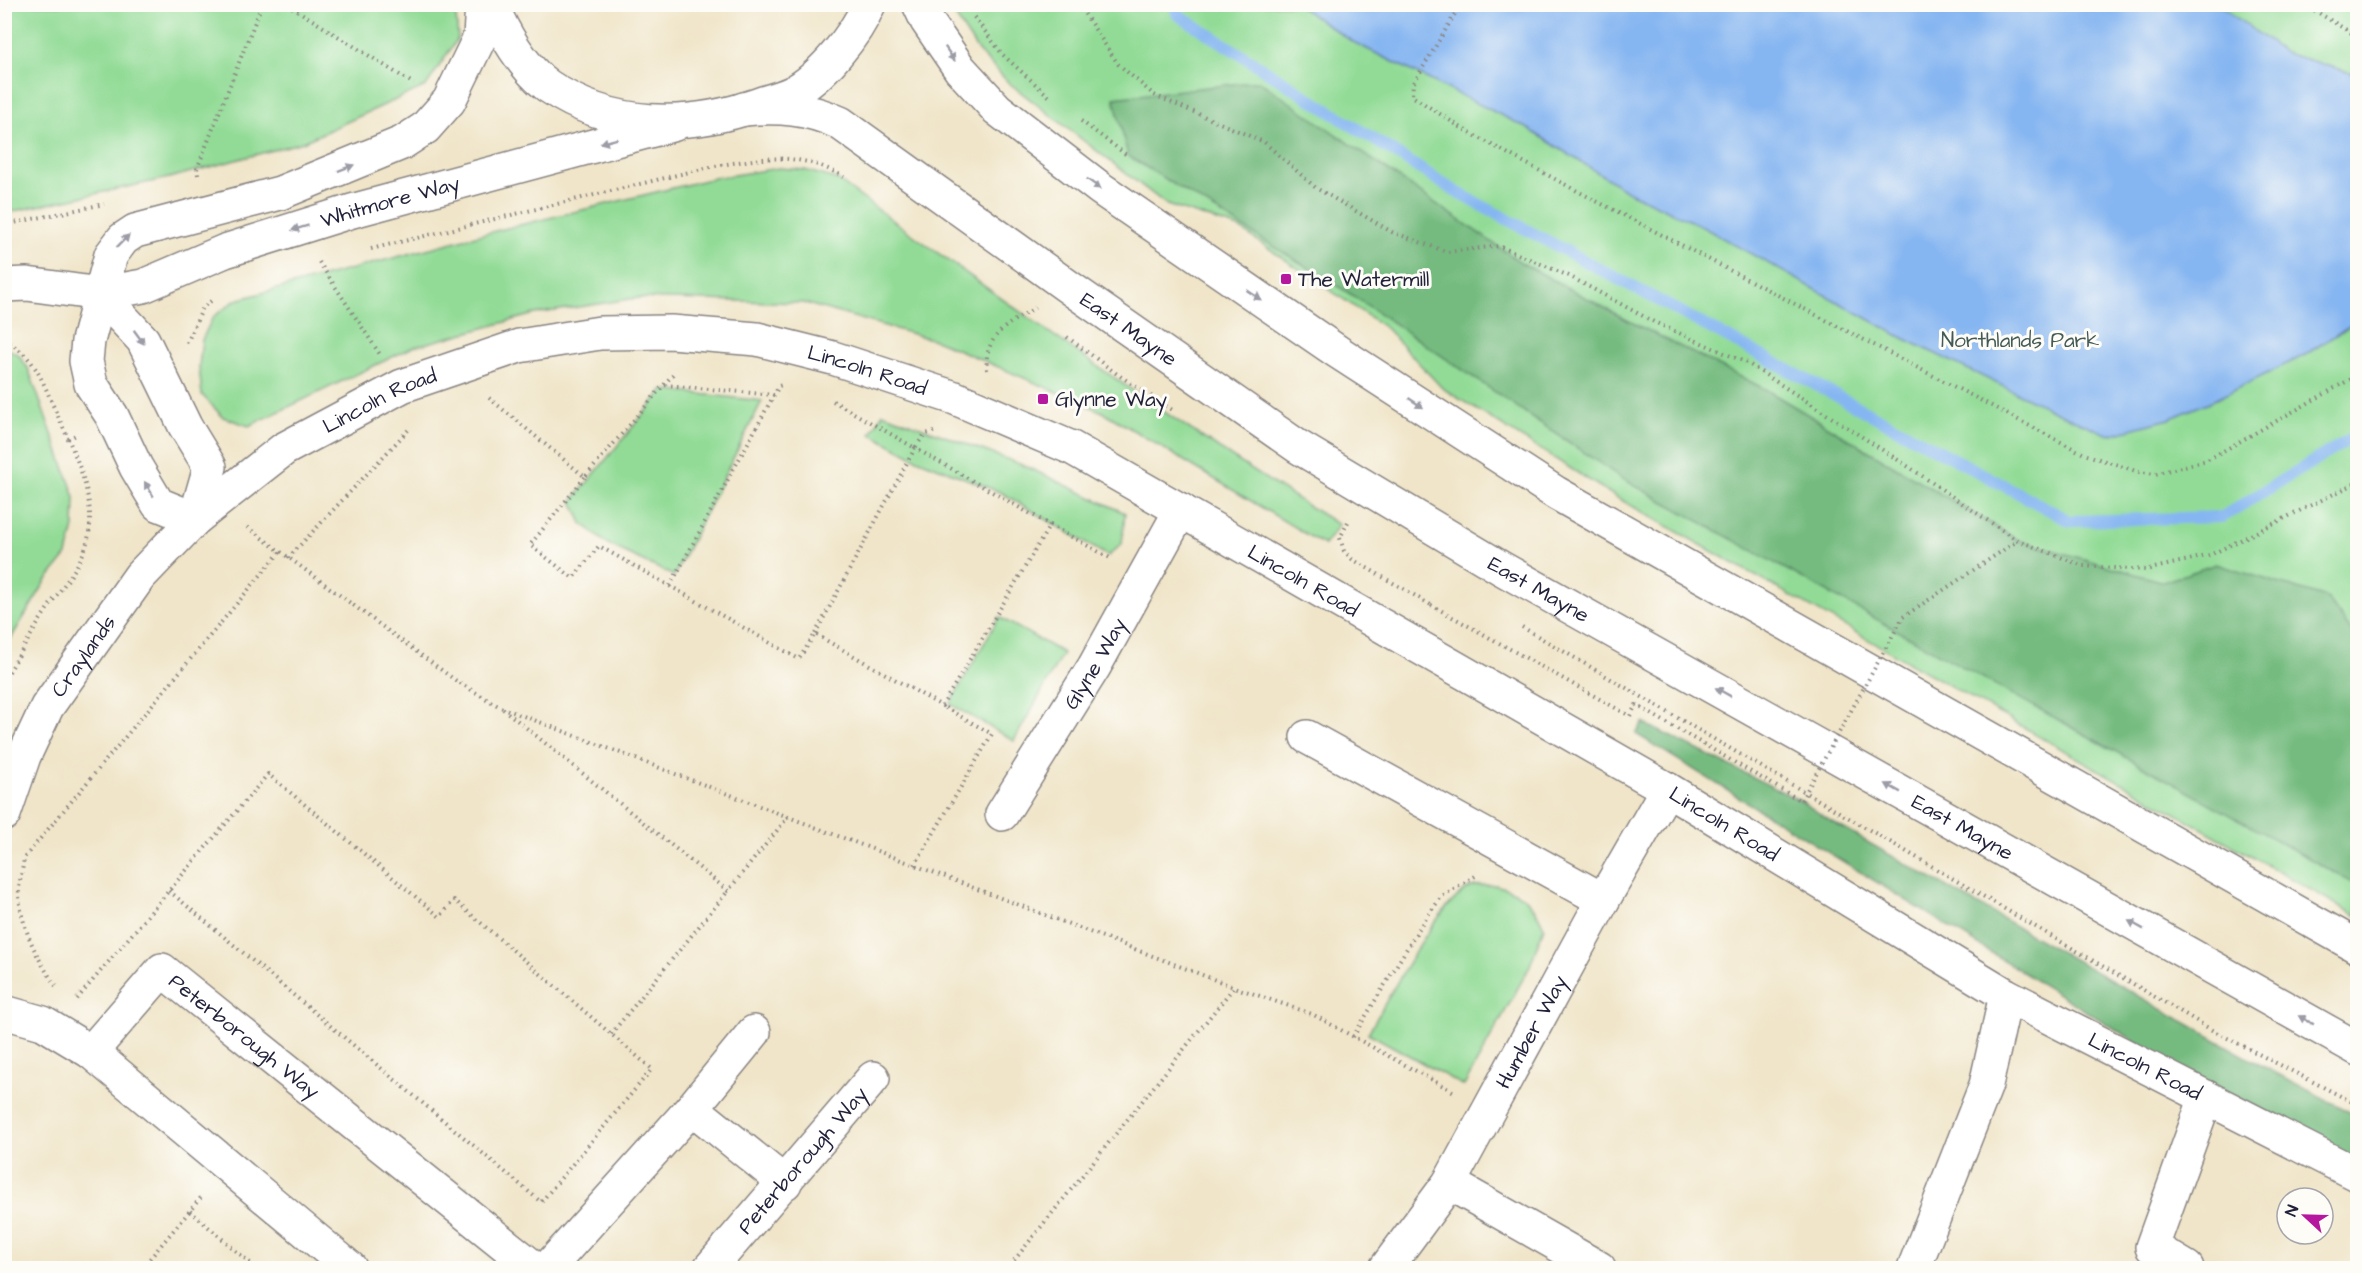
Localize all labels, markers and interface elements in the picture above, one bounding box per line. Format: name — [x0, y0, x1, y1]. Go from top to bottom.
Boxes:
one-way arrow — [944, 46, 955, 62]
one-way arrow — [600, 137, 618, 146]
one-way arrow — [338, 163, 356, 173]
street label: Whitmore Way — [317, 169, 464, 235]
one-way arrow — [1085, 178, 1101, 190]
one-way arrow — [291, 223, 309, 233]
one-way arrow — [116, 234, 130, 249]
place label: The Watermill — [1298, 265, 1429, 294]
marker: The Watermill — [1279, 272, 1293, 286]
street label: East Mayne — [1074, 285, 1183, 373]
one-way arrow — [1246, 289, 1262, 300]
park label: Northlands Park — [1941, 326, 2099, 355]
one-way arrow — [133, 328, 145, 344]
street label: Lincoln Road — [805, 338, 931, 403]
street label: Lincoln Road — [318, 361, 441, 441]
place label: Glynne Way — [1055, 385, 1168, 416]
marker: Glynne Way — [1036, 392, 1050, 406]
one-way arrow — [1408, 397, 1425, 408]
one-way arrow — [144, 480, 154, 497]
street label: Lincoln Road — [1242, 538, 1364, 625]
street label: East Mayne — [1482, 550, 1595, 630]
street label: Craylands — [44, 609, 123, 703]
street label: Glyne Way — [1057, 612, 1135, 715]
one-way arrow — [1715, 687, 1731, 698]
street label: Lincoln Road — [1663, 780, 1785, 869]
one-way arrow — [1884, 783, 1901, 793]
street label: East Mayne — [1906, 787, 2018, 868]
one-way arrow — [2128, 920, 2145, 930]
street label: Peterborough Way — [163, 967, 326, 1108]
street label: Humber Way — [1489, 970, 1576, 1094]
one-way arrow — [2298, 1015, 2315, 1025]
street label: Lincoln Road — [2083, 1025, 2207, 1108]
street label: Peterborough Way — [731, 1080, 876, 1240]
north arrow — [2275, 1186, 2335, 1246]
text: N — [2280, 1202, 2304, 1220]

